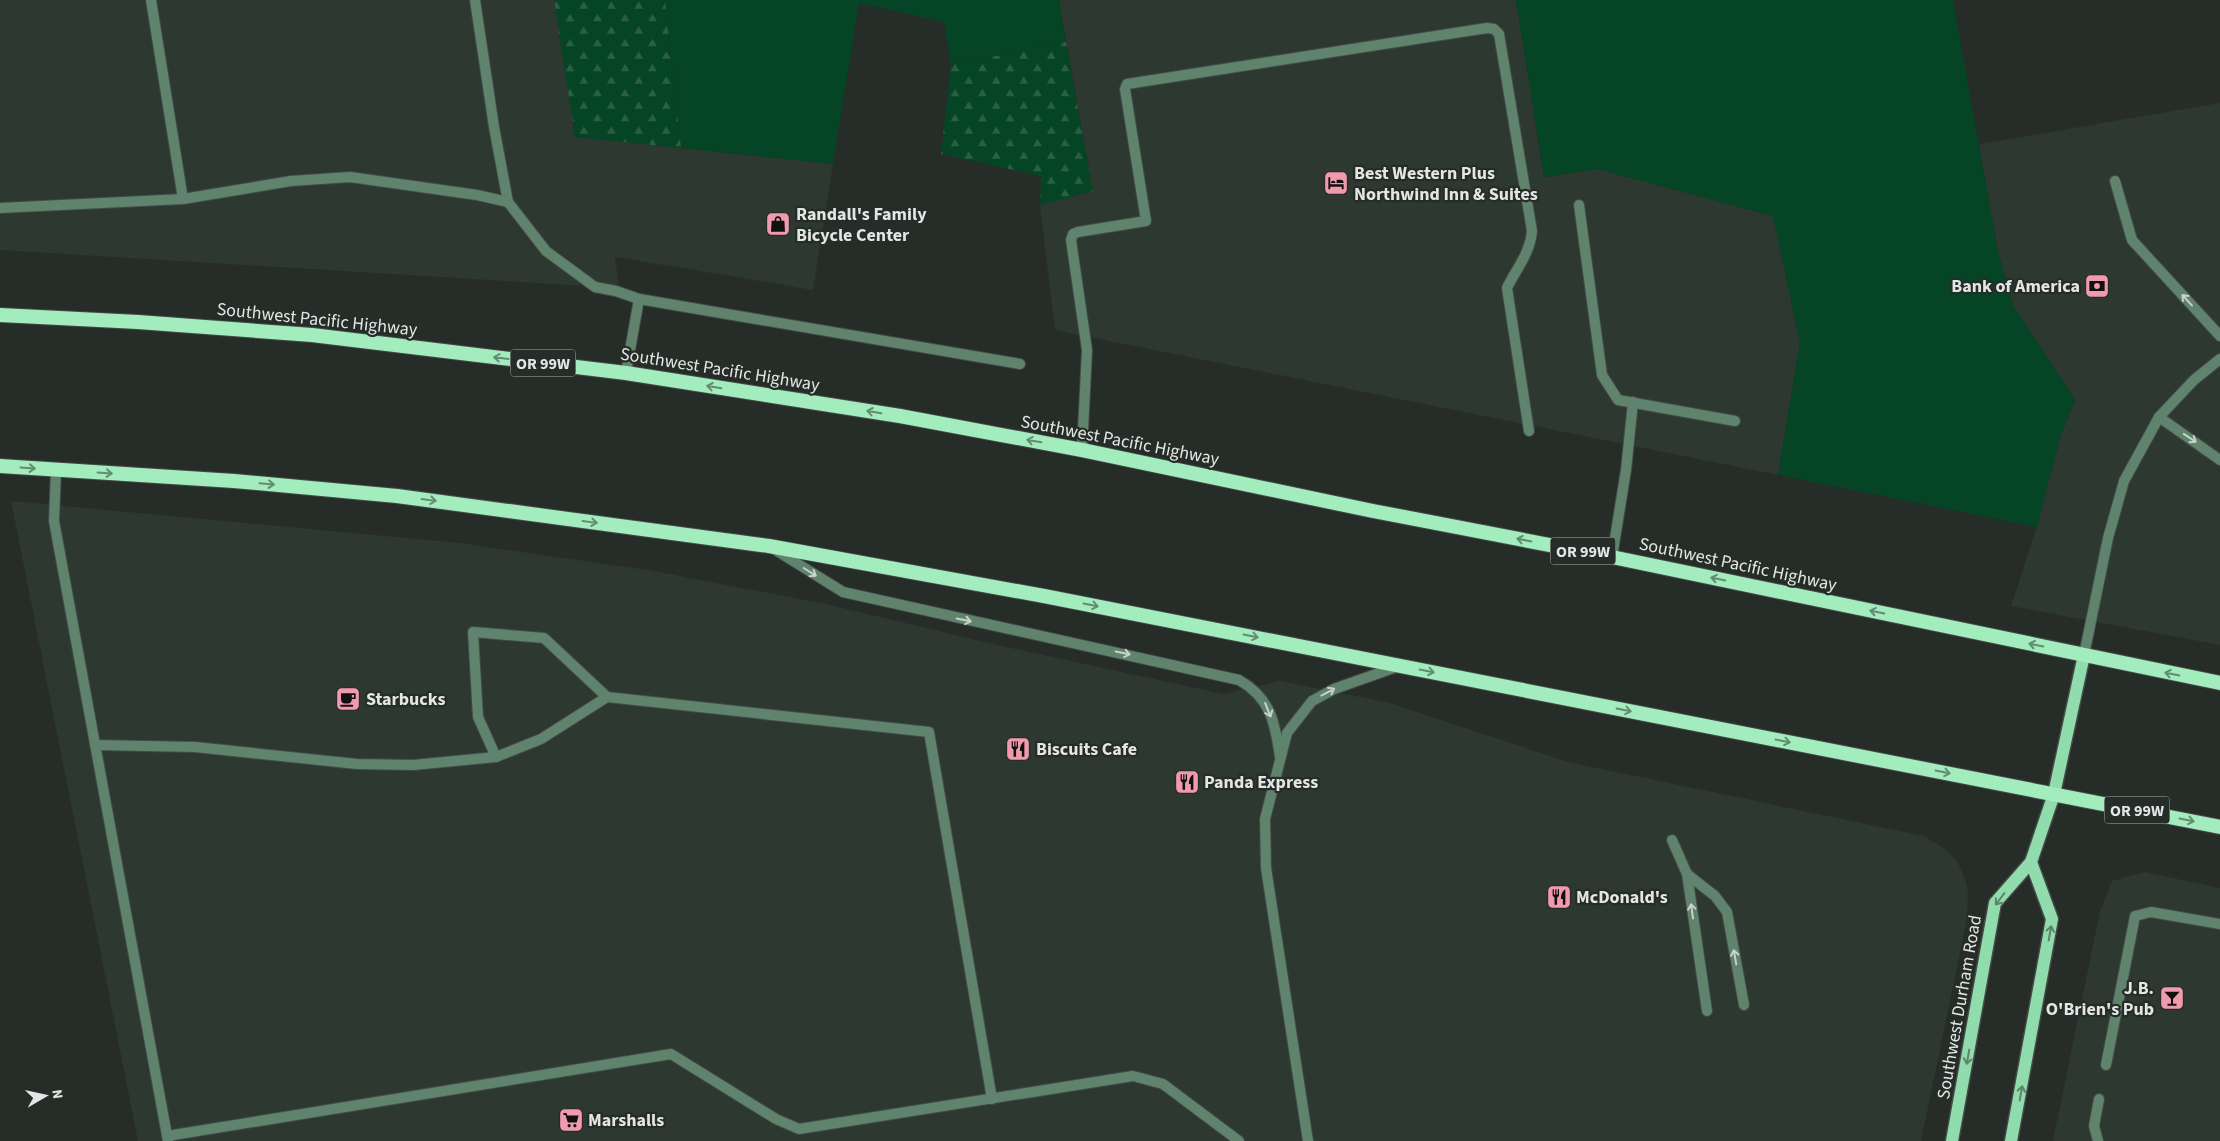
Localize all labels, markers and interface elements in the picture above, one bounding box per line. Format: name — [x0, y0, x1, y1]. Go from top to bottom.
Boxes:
place label: Best Western Plus Northwind Inn & Suites — [1354, 161, 1538, 207]
hotel icon: Best Western Plus Northwind Inn & Suites — [1323, 170, 1349, 196]
place label: Randall's Family Bicycle Center — [796, 202, 927, 248]
shop icon: Randall's Family Bicycle Center — [765, 211, 791, 237]
bank icon: Bank of America — [2084, 273, 2110, 299]
place label: Bank of America — [1951, 274, 2080, 299]
one-way arrow — [2181, 294, 2193, 306]
street label: Southwest Pacific Highway — [215, 297, 419, 343]
street label: Southwest Pacific Highway — [618, 341, 822, 398]
road number: OR 99W — [510, 349, 576, 376]
one-way arrow — [493, 353, 509, 363]
one-way arrow — [706, 382, 722, 392]
one-way arrow — [867, 407, 883, 417]
street label: Southwest Pacific Highway — [1019, 409, 1222, 472]
one-way arrow — [2183, 433, 2197, 443]
one-way arrow — [1027, 436, 1043, 445]
one-way arrow — [20, 464, 36, 473]
one-way arrow — [96, 469, 112, 478]
one-way arrow — [259, 480, 275, 489]
one-way arrow — [420, 495, 436, 505]
one-way arrow — [581, 517, 597, 527]
street label: Southwest Pacific Highway — [1637, 531, 1840, 598]
one-way arrow — [1517, 535, 1533, 544]
road number: OR 99W — [1550, 538, 1616, 564]
one-way arrow — [803, 567, 817, 577]
one-way arrow — [1710, 574, 1726, 583]
one-way arrow — [1083, 601, 1099, 610]
one-way arrow — [1869, 607, 1885, 616]
one-way arrow — [955, 616, 971, 625]
one-way arrow — [1242, 632, 1258, 642]
one-way arrow — [2028, 640, 2044, 650]
one-way arrow — [1115, 649, 1131, 658]
one-way arrow — [1419, 667, 1435, 676]
one-way arrow — [2165, 668, 2181, 678]
cafe icon: Starbucks — [335, 686, 361, 712]
place label: Starbucks — [366, 687, 446, 712]
one-way arrow — [1320, 687, 1335, 697]
one-way arrow — [1264, 701, 1273, 717]
one-way arrow — [1615, 706, 1631, 715]
restaurant icon: Biscuits Cafe — [1005, 736, 1031, 762]
place label: Biscuits Cafe — [1036, 737, 1137, 762]
one-way arrow — [1775, 737, 1791, 746]
one-way arrow — [1934, 768, 1950, 777]
restaurant icon: Panda Express — [1174, 769, 1200, 795]
place label: Panda Express — [1204, 770, 1318, 795]
road number: OR 99W — [2104, 796, 2170, 824]
one-way arrow — [2179, 816, 2195, 825]
restaurant icon: McDonald's — [1546, 884, 1572, 910]
place label: McDonald's — [1576, 885, 1668, 910]
one-way arrow — [1995, 892, 2006, 905]
one-way arrow — [1687, 903, 1697, 919]
street label: Southwest Durham Road — [1931, 913, 1988, 1101]
one-way arrow — [2045, 926, 2055, 942]
one-way arrow — [1729, 949, 1739, 965]
place label: J.B. O'Brien's Pub — [2046, 976, 2154, 1022]
bar icon: J.B. O'Brien's Pub — [2159, 985, 2185, 1011]
one-way arrow — [1962, 1048, 1972, 1064]
north arrow — [20, 1071, 70, 1121]
one-way arrow — [2016, 1086, 2026, 1102]
text: N — [46, 1088, 67, 1100]
supermarket icon: Marshalls — [558, 1107, 584, 1133]
place label: Marshalls — [588, 1108, 664, 1133]

